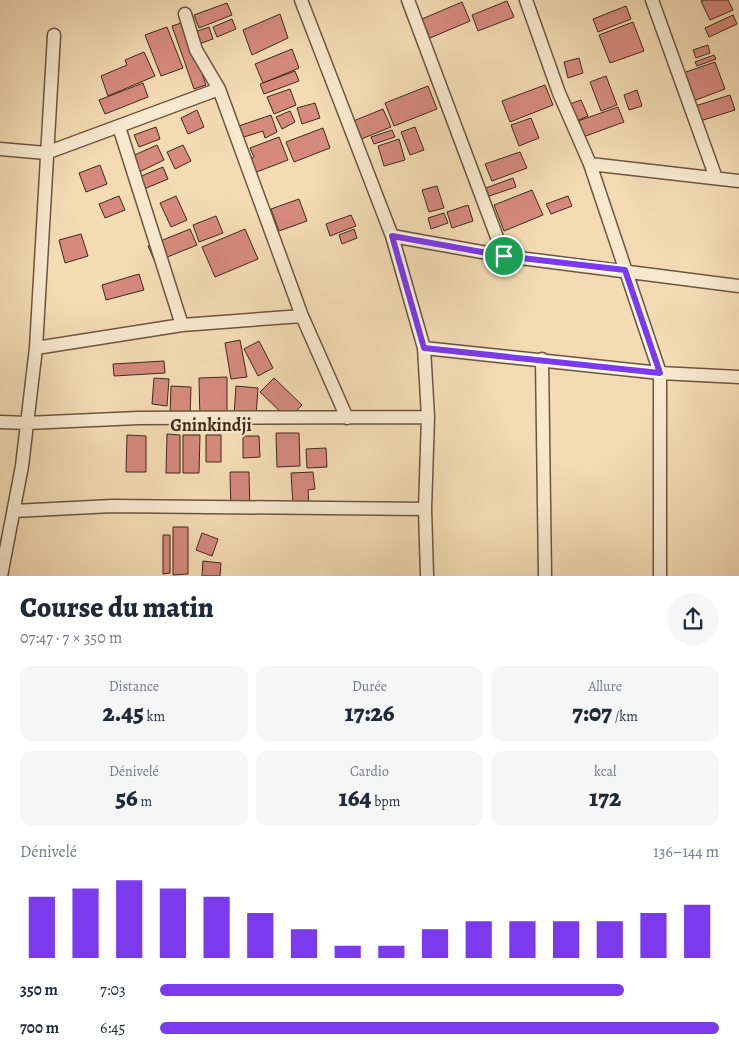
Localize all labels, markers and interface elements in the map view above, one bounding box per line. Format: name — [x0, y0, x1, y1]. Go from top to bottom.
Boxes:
pin — [483, 235, 525, 277]
icon: arrive — [490, 242, 518, 270]
district label: Gninkindji — [170, 413, 252, 437]
text: Course du matin — [20, 589, 214, 627]
button: share — [667, 593, 719, 645]
text: 07:47 · 7 × 350 m — [20, 627, 122, 649]
text: Distance — [109, 677, 159, 696]
text: Durée — [352, 677, 387, 696]
text: Allure — [588, 677, 622, 696]
text: 2.45 — [103, 696, 144, 730]
text: 17:26 — [345, 696, 394, 730]
text: 7:07 — [572, 696, 612, 730]
text: km — [144, 707, 165, 726]
text: /km — [612, 707, 638, 726]
text: Dénivelé — [109, 762, 159, 781]
text: Cardio — [350, 762, 389, 781]
text: kcal — [594, 762, 616, 781]
text: 56 — [115, 781, 138, 815]
text: 164 — [339, 781, 371, 815]
text: 172 — [589, 781, 621, 815]
text: m — [138, 792, 152, 811]
text: bpm — [371, 792, 400, 811]
text: Dénivelé — [20, 841, 77, 863]
text: 136–144 m — [653, 841, 719, 863]
text: 350 m — [20, 979, 58, 1001]
text: 7:03 — [100, 979, 126, 1001]
text: 700 m — [20, 1017, 59, 1039]
text: 6:45 — [100, 1017, 125, 1039]

